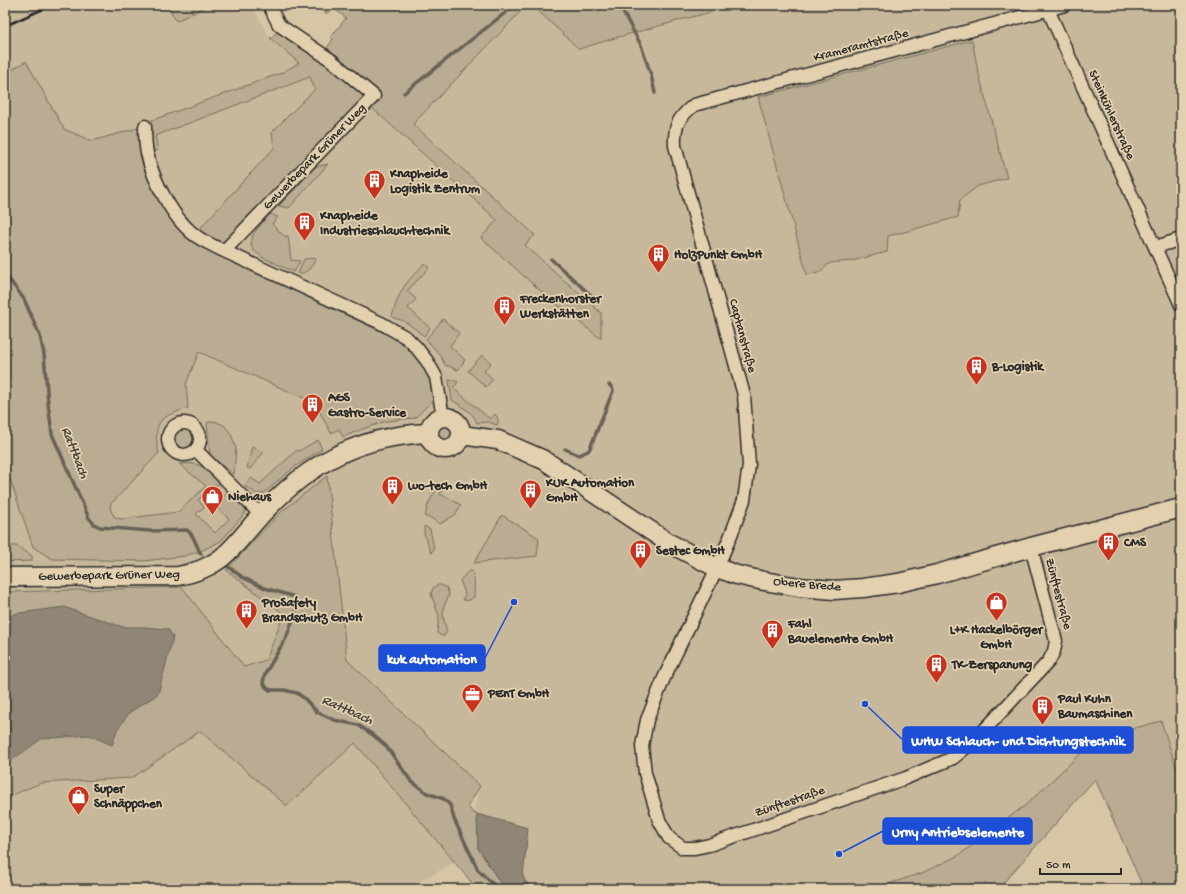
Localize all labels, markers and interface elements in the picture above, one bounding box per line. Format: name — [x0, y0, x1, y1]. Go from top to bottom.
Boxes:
street label: Krameramtstraße — [812, 26, 910, 66]
street label: Steinkühlerstraße — [1084, 68, 1138, 162]
street label: Gewerbepark Grüner Weg — [260, 101, 370, 213]
place label: Knapheide Logistik Zentrum — [389, 167, 481, 197]
building icon: Knapheide Logistik Zentrum — [362, 168, 388, 201]
place label: Knapheide Industrieschlauchtechnik — [319, 209, 451, 239]
building icon: Knapheide Industrieschlauchtechnik — [291, 210, 317, 243]
building icon: HolzPunkt GmbH — [646, 242, 672, 275]
place label: HolzPunkt GmbH — [674, 248, 763, 263]
place label: Freckenhorster Werkstätten — [519, 292, 602, 322]
building icon: Freckenhorster Werkstätten — [491, 293, 517, 326]
street label: Captanstraße — [725, 297, 759, 375]
building icon: B-Logistik — [964, 354, 990, 387]
place label: B-Logistik — [991, 360, 1045, 375]
place label: AGS Gastro-Service — [327, 391, 407, 421]
building icon: AGS Gastro-Service — [300, 392, 326, 425]
water label: Rattbach — [56, 425, 92, 482]
building icon: wo-tech GmbH — [380, 473, 406, 506]
place label: KUK Automation GmbH — [545, 476, 635, 506]
building icon: KUK Automation GmbH — [517, 477, 543, 510]
place label: wo-tech GmbH — [407, 479, 488, 494]
shop icon: Niehaus — [200, 484, 226, 517]
place label: Niehaus — [228, 490, 272, 505]
building icon: CMS — [1096, 530, 1122, 563]
place label: CMS — [1123, 536, 1147, 551]
building icon: Sestec GmbH — [627, 538, 653, 571]
place label: Sestec GmbH — [656, 544, 725, 559]
street label: Zünftestraße — [1041, 557, 1075, 632]
street label: Gewerbepark Grüner Weg — [38, 567, 180, 585]
street label: Obere Brede — [772, 575, 842, 595]
shop icon: L+K Hackelbörger GmbH — [983, 589, 1009, 622]
place label: ProSafety Brandschutz GmbH — [261, 595, 363, 626]
building icon: ProSafety Brandschutz GmbH — [233, 597, 259, 630]
place label: Fahl Bauelemente GmbH — [787, 617, 894, 647]
building icon: Fahl Bauelemente GmbH — [759, 618, 785, 651]
place label: L+K Hackelbörger GmbH — [950, 623, 1044, 653]
callout: kuk automation — [379, 645, 485, 671]
text: kuk automation — [387, 652, 477, 669]
building icon: TK-Zerspanung — [923, 652, 949, 685]
place label: TK-Zerspanung — [951, 658, 1033, 674]
office icon: PEnT GmbH — [460, 681, 486, 714]
place label: PEnT GmbH — [487, 687, 550, 702]
water label: Rattbach — [319, 692, 376, 730]
place label: Paul Kuhn Baumaschinen — [1057, 692, 1133, 722]
building icon: Paul Kuhn Baumaschinen — [1029, 693, 1055, 726]
callout: WHW Schlauch- und Dichtungstechnik — [903, 727, 1133, 753]
text: WHW Schlauch- und Dichtungstechnik — [910, 734, 1127, 751]
place label: Super Schnäppchen — [94, 782, 163, 813]
shop icon: Super Schnäppchen — [66, 783, 92, 816]
street label: Zünftestraße — [753, 783, 827, 821]
callout: Urny Antriebselemente — [883, 818, 1032, 844]
text: Urny Antriebselemente — [892, 825, 1025, 842]
scale bar — [1040, 850, 1121, 876]
text: 50 m — [1046, 859, 1071, 873]

